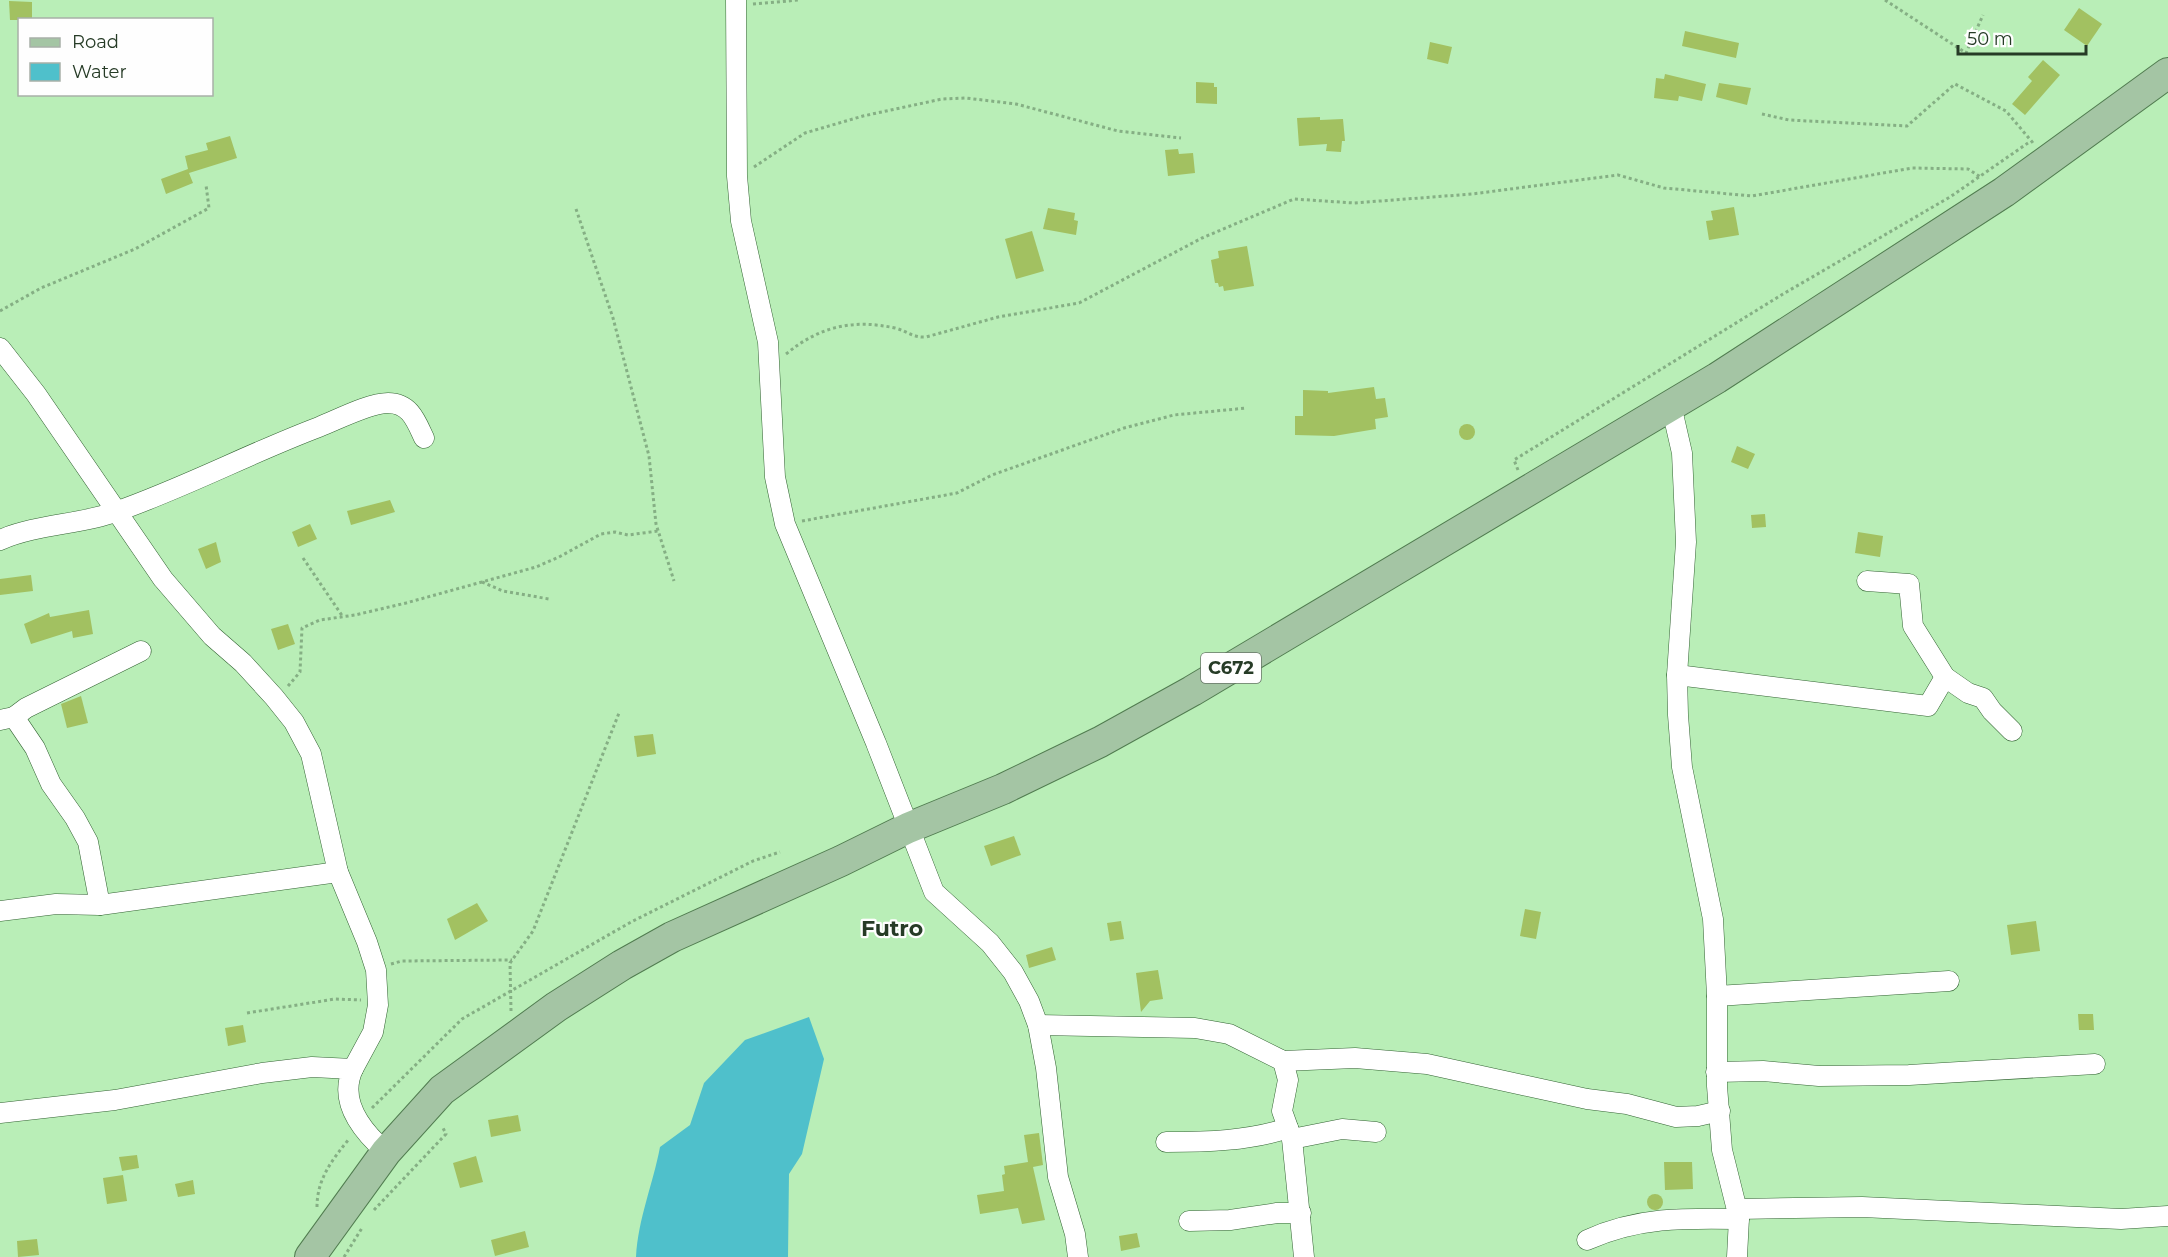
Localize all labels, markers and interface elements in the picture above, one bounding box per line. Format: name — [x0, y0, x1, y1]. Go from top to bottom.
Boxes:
legend — [18, 18, 213, 96]
scale bar — [1958, 18, 2086, 56]
text: 50 m — [1967, 28, 2013, 50]
text: Road — [72, 31, 119, 53]
text: Water — [72, 61, 127, 83]
road number: C672 — [1201, 653, 1261, 683]
district label: Futro — [861, 915, 923, 942]

